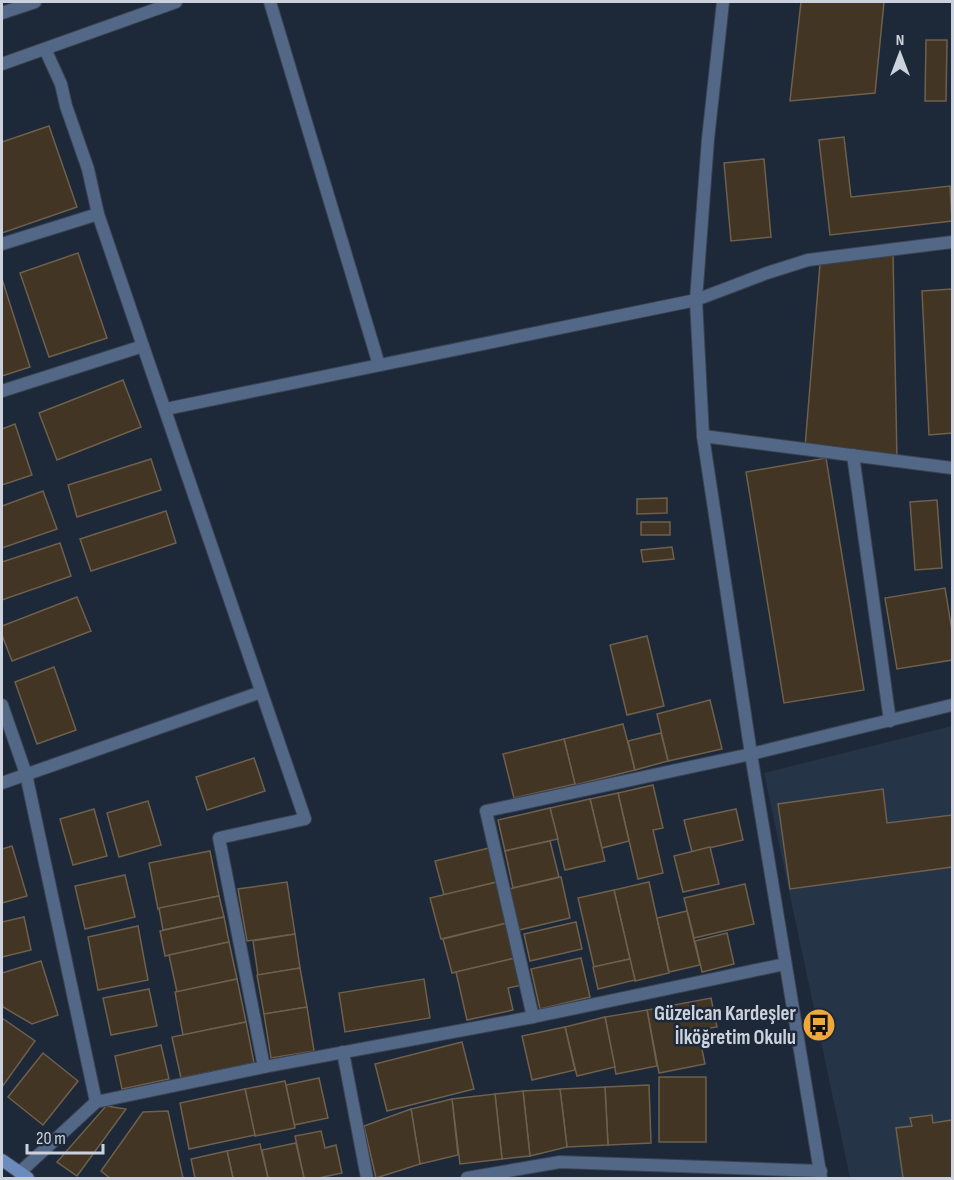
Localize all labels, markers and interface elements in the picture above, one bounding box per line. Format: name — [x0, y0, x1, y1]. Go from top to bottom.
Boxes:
north arrow — [870, 24, 930, 84]
text: N — [896, 31, 904, 50]
place label: Güzelcan Kardeşler İlköğretim Okulu — [654, 1001, 797, 1050]
bus stop icon: Güzelcan Kardeşler İlköğretim Okulu — [801, 1007, 837, 1043]
scale bar — [27, 1117, 104, 1155]
text: 20 m — [36, 1128, 66, 1149]

